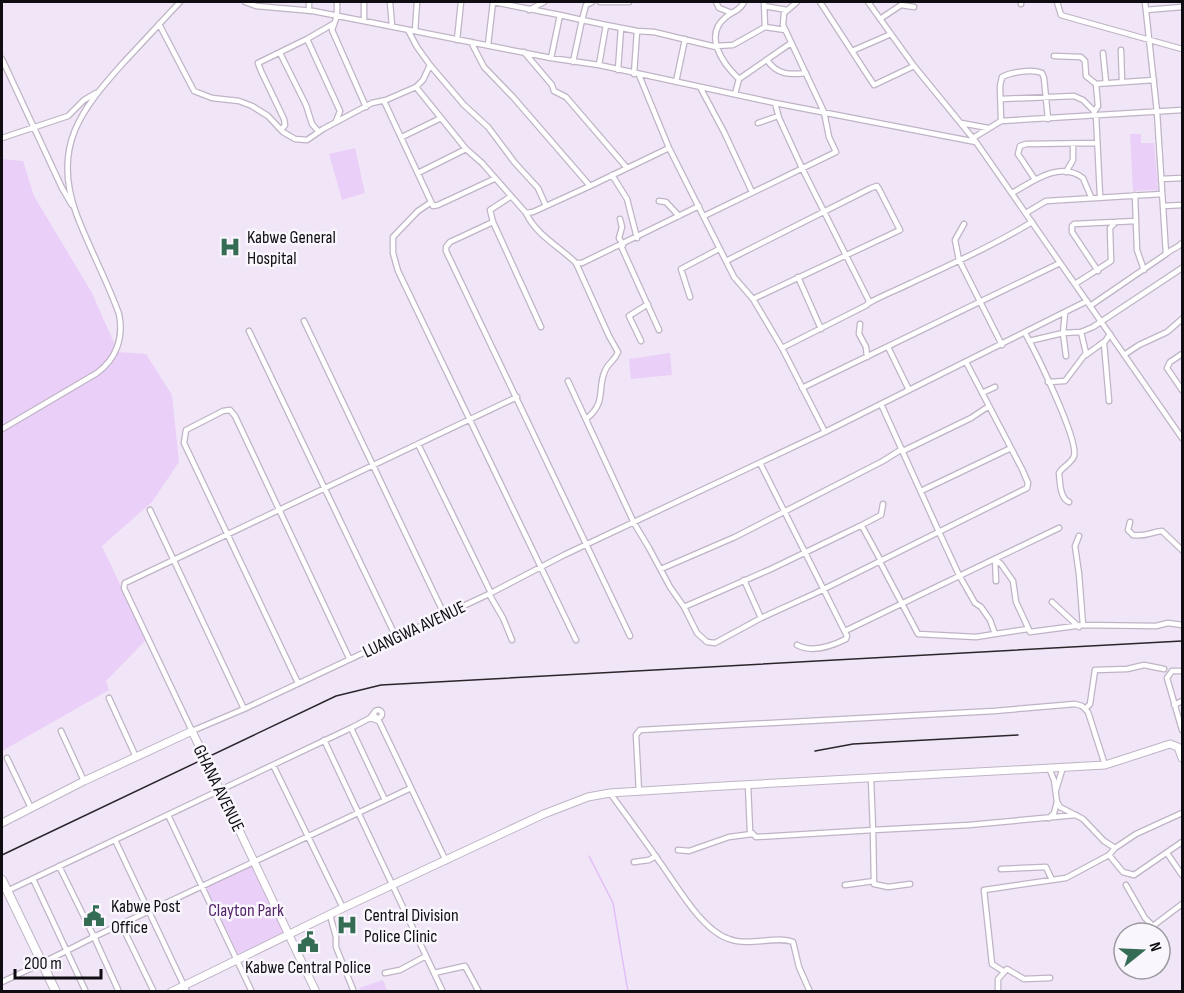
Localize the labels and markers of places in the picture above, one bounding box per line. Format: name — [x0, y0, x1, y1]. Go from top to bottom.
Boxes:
place label: Kabwe General Hospital — [247, 227, 336, 269]
hospital icon: Kabwe General Hospital — [218, 235, 242, 259]
place label: Kabwe Post Office — [111, 896, 181, 938]
public building icon: Kabwe Post Office — [82, 904, 106, 928]
place label: Central Division Police Clinic — [364, 905, 459, 947]
hospital icon: Central Division Police Clinic — [335, 913, 359, 937]
public building icon: Kabwe Central Police — [296, 930, 320, 954]
place label: Kabwe Central Police — [245, 957, 371, 978]

